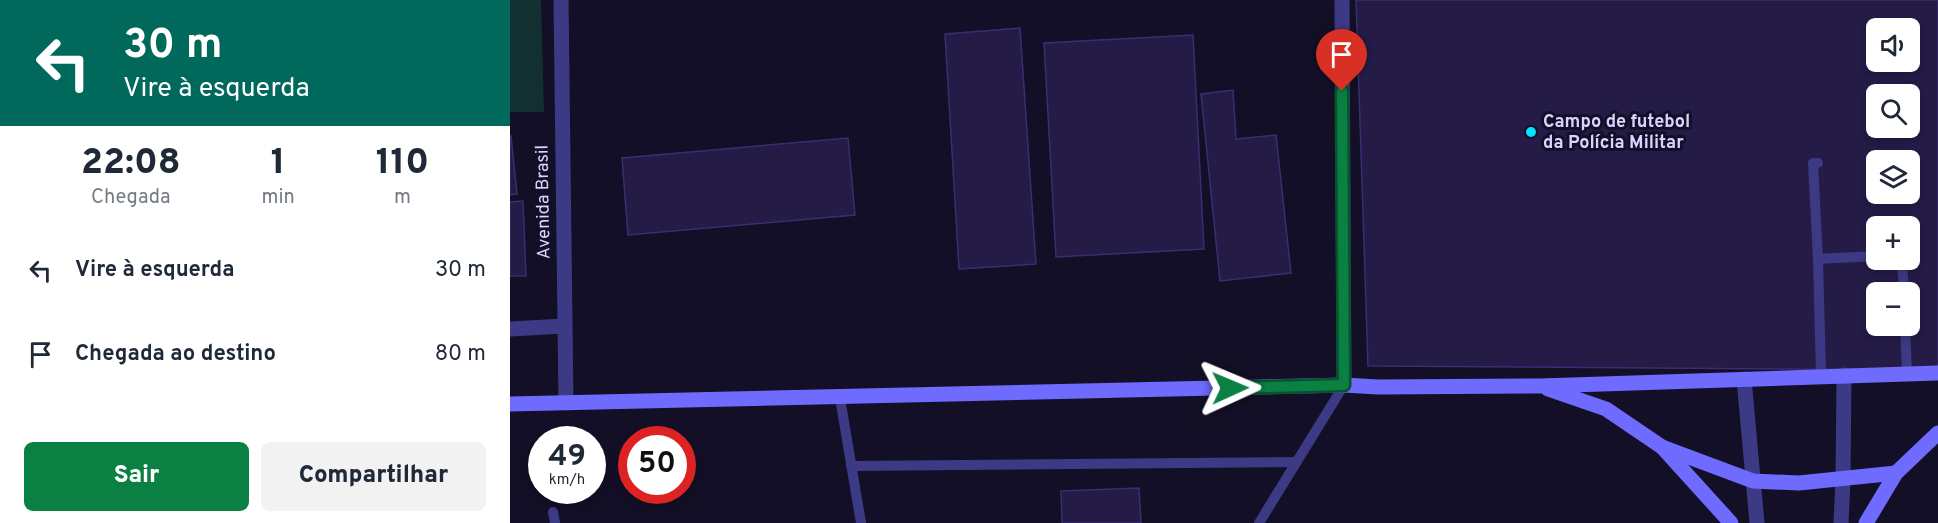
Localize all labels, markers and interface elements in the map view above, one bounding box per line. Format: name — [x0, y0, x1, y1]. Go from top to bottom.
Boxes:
map controls — [1866, 18, 1920, 336]
button: sound — [1866, 18, 1920, 72]
text: 30 m — [123, 20, 222, 73]
icon: left — [24, 24, 102, 102]
pin — [1316, 29, 1367, 91]
icon: arrive — [1325, 38, 1358, 71]
text: Vire à esquerda — [123, 72, 310, 106]
button: search — [1866, 84, 1920, 138]
place label: Campo de futebol da Polícia Militar — [1543, 111, 1690, 155]
marker: Campo de futebol da Polícia Militar — [1524, 125, 1538, 139]
text: 22:08 — [81, 141, 181, 187]
text: 1 — [271, 141, 286, 187]
text: 110 — [376, 141, 429, 187]
street label: Avenida Brasil — [532, 145, 556, 259]
button: layers — [1866, 150, 1920, 204]
text: Chegada — [91, 185, 171, 211]
text: min — [262, 185, 295, 211]
text: m — [394, 185, 411, 211]
button: + — [1866, 216, 1920, 270]
icon: left — [24, 254, 57, 287]
text: Vire à esquerda — [75, 257, 234, 284]
text: 30 m — [435, 257, 486, 284]
button: − — [1866, 282, 1920, 336]
icon: arrive — [24, 338, 57, 371]
text: Chegada ao destino — [75, 341, 276, 368]
text: 80 m — [435, 341, 486, 368]
position arrow — [1198, 356, 1262, 420]
speed limit sign: 50 — [618, 426, 696, 504]
text: 49 — [548, 439, 586, 476]
button: Sair — [24, 442, 249, 511]
button: Compartilhar — [261, 442, 486, 511]
text: km/h — [549, 471, 585, 490]

